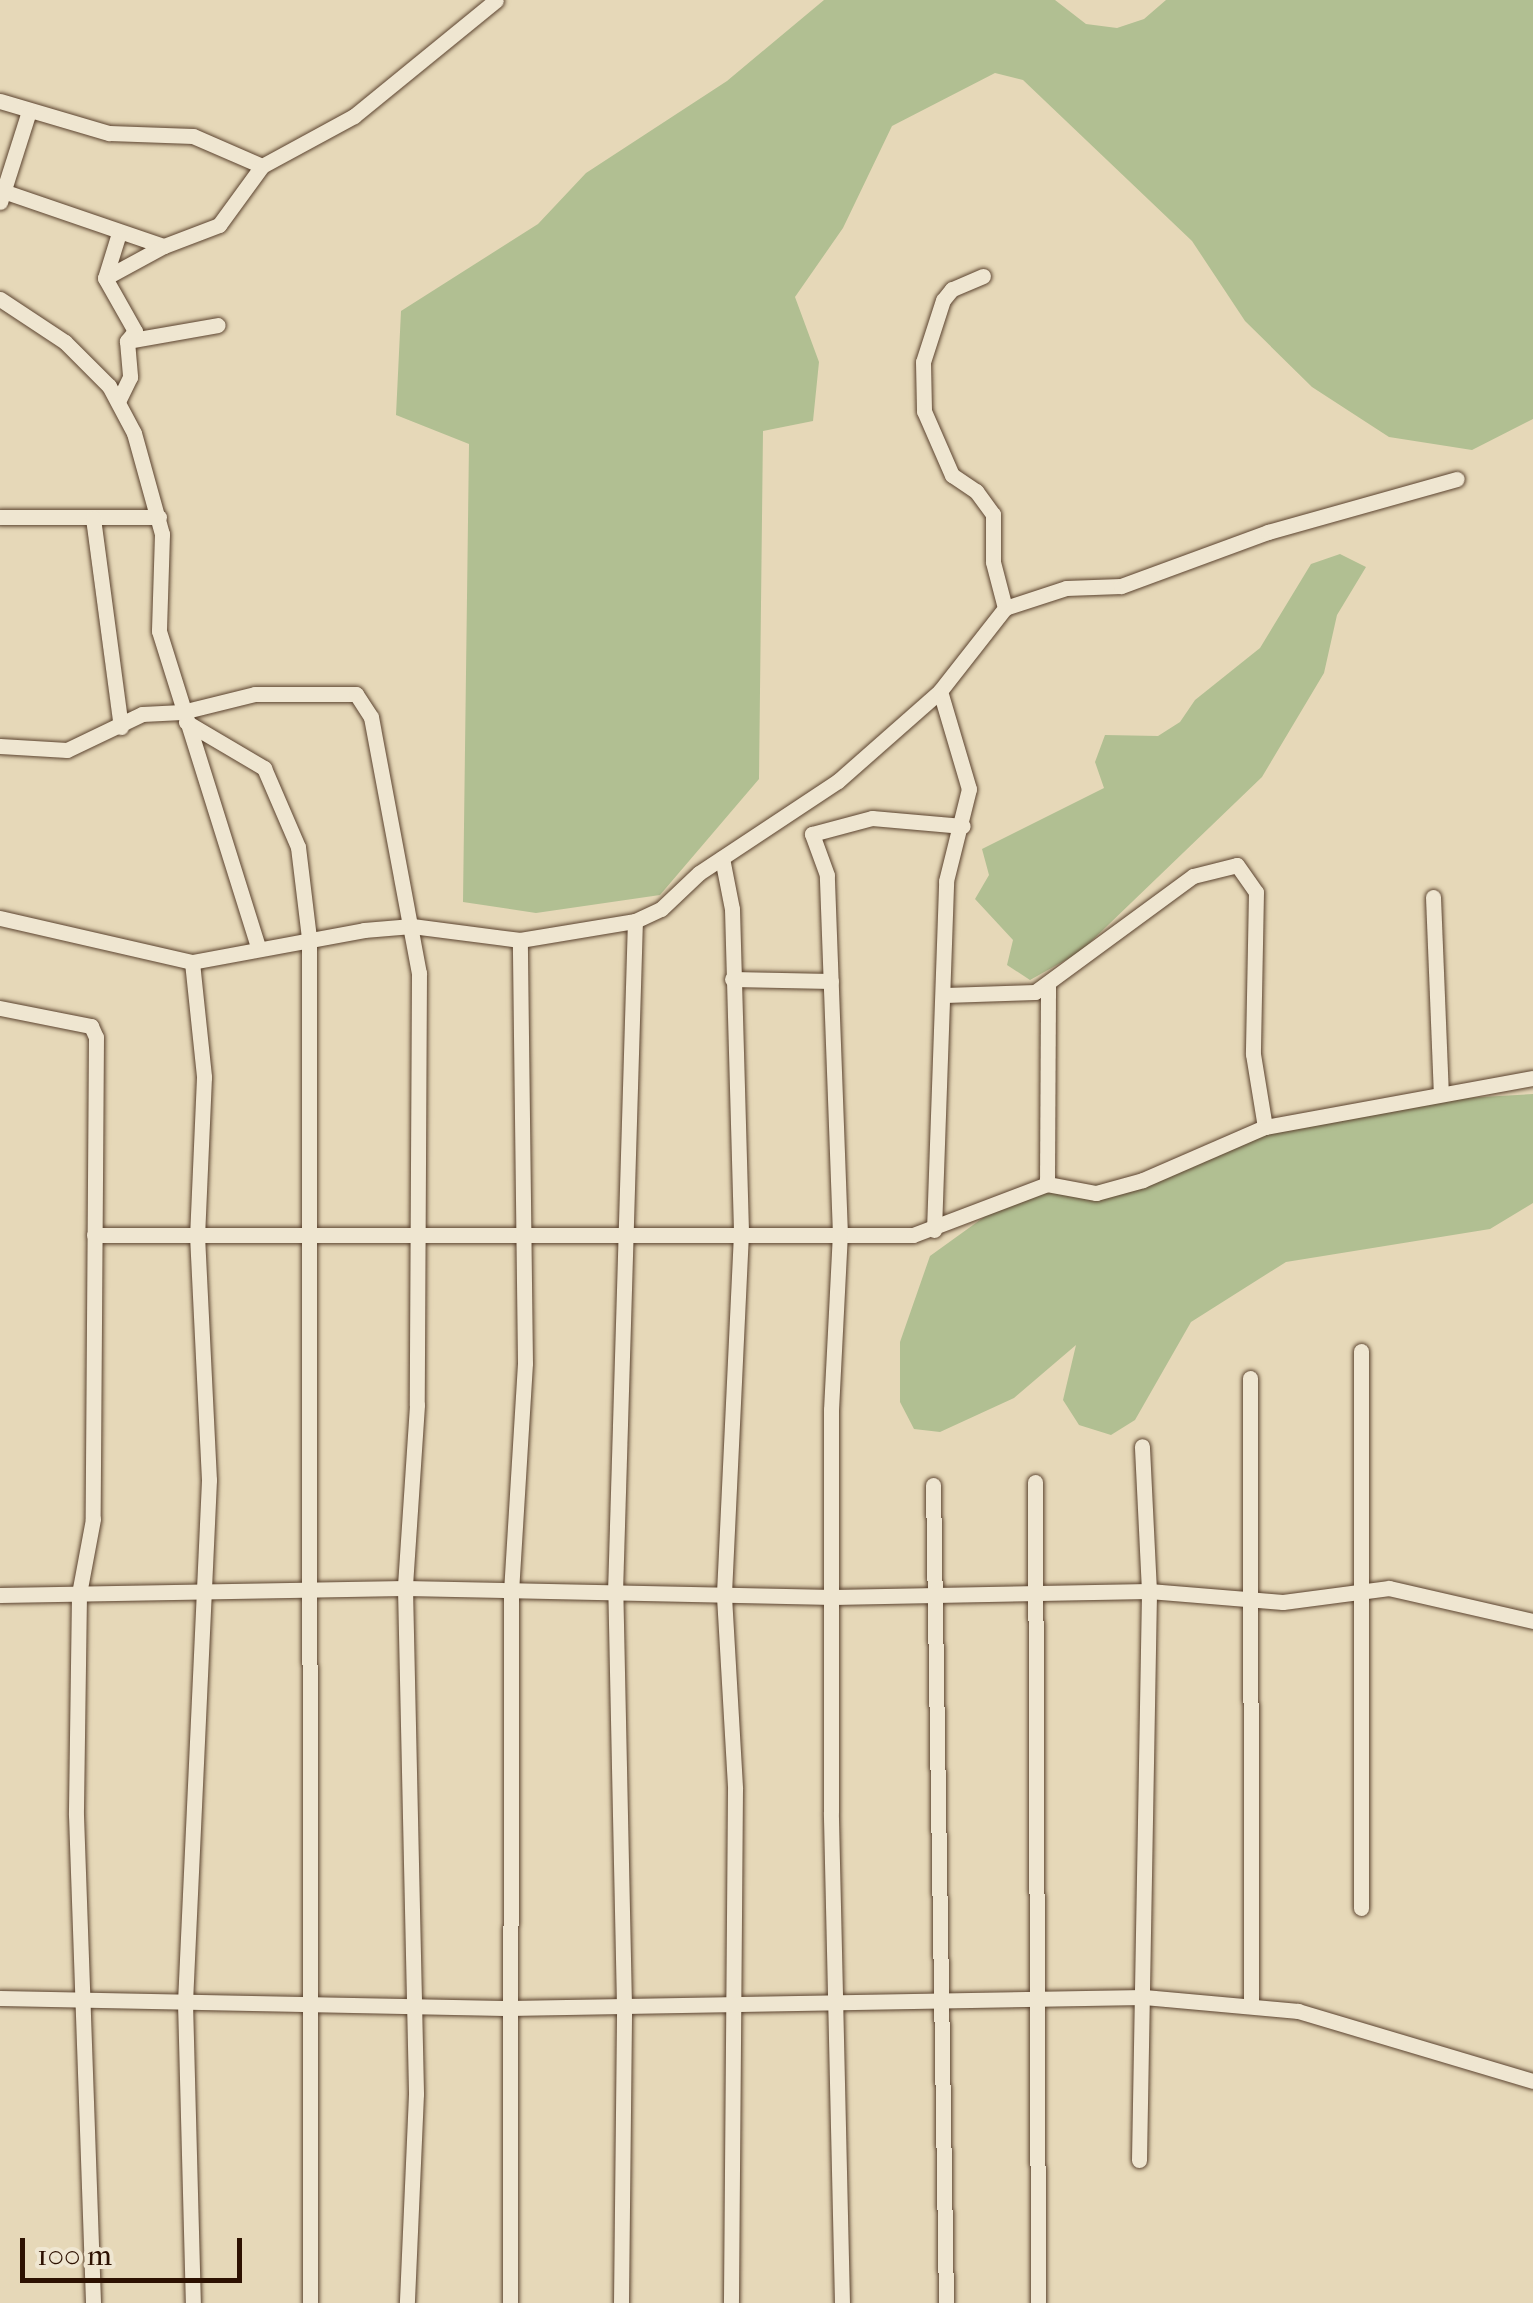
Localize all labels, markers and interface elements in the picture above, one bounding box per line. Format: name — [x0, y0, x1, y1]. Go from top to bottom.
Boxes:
scale bar — [25, 2218, 248, 2280]
text: 100 m — [37, 2238, 112, 2273]

